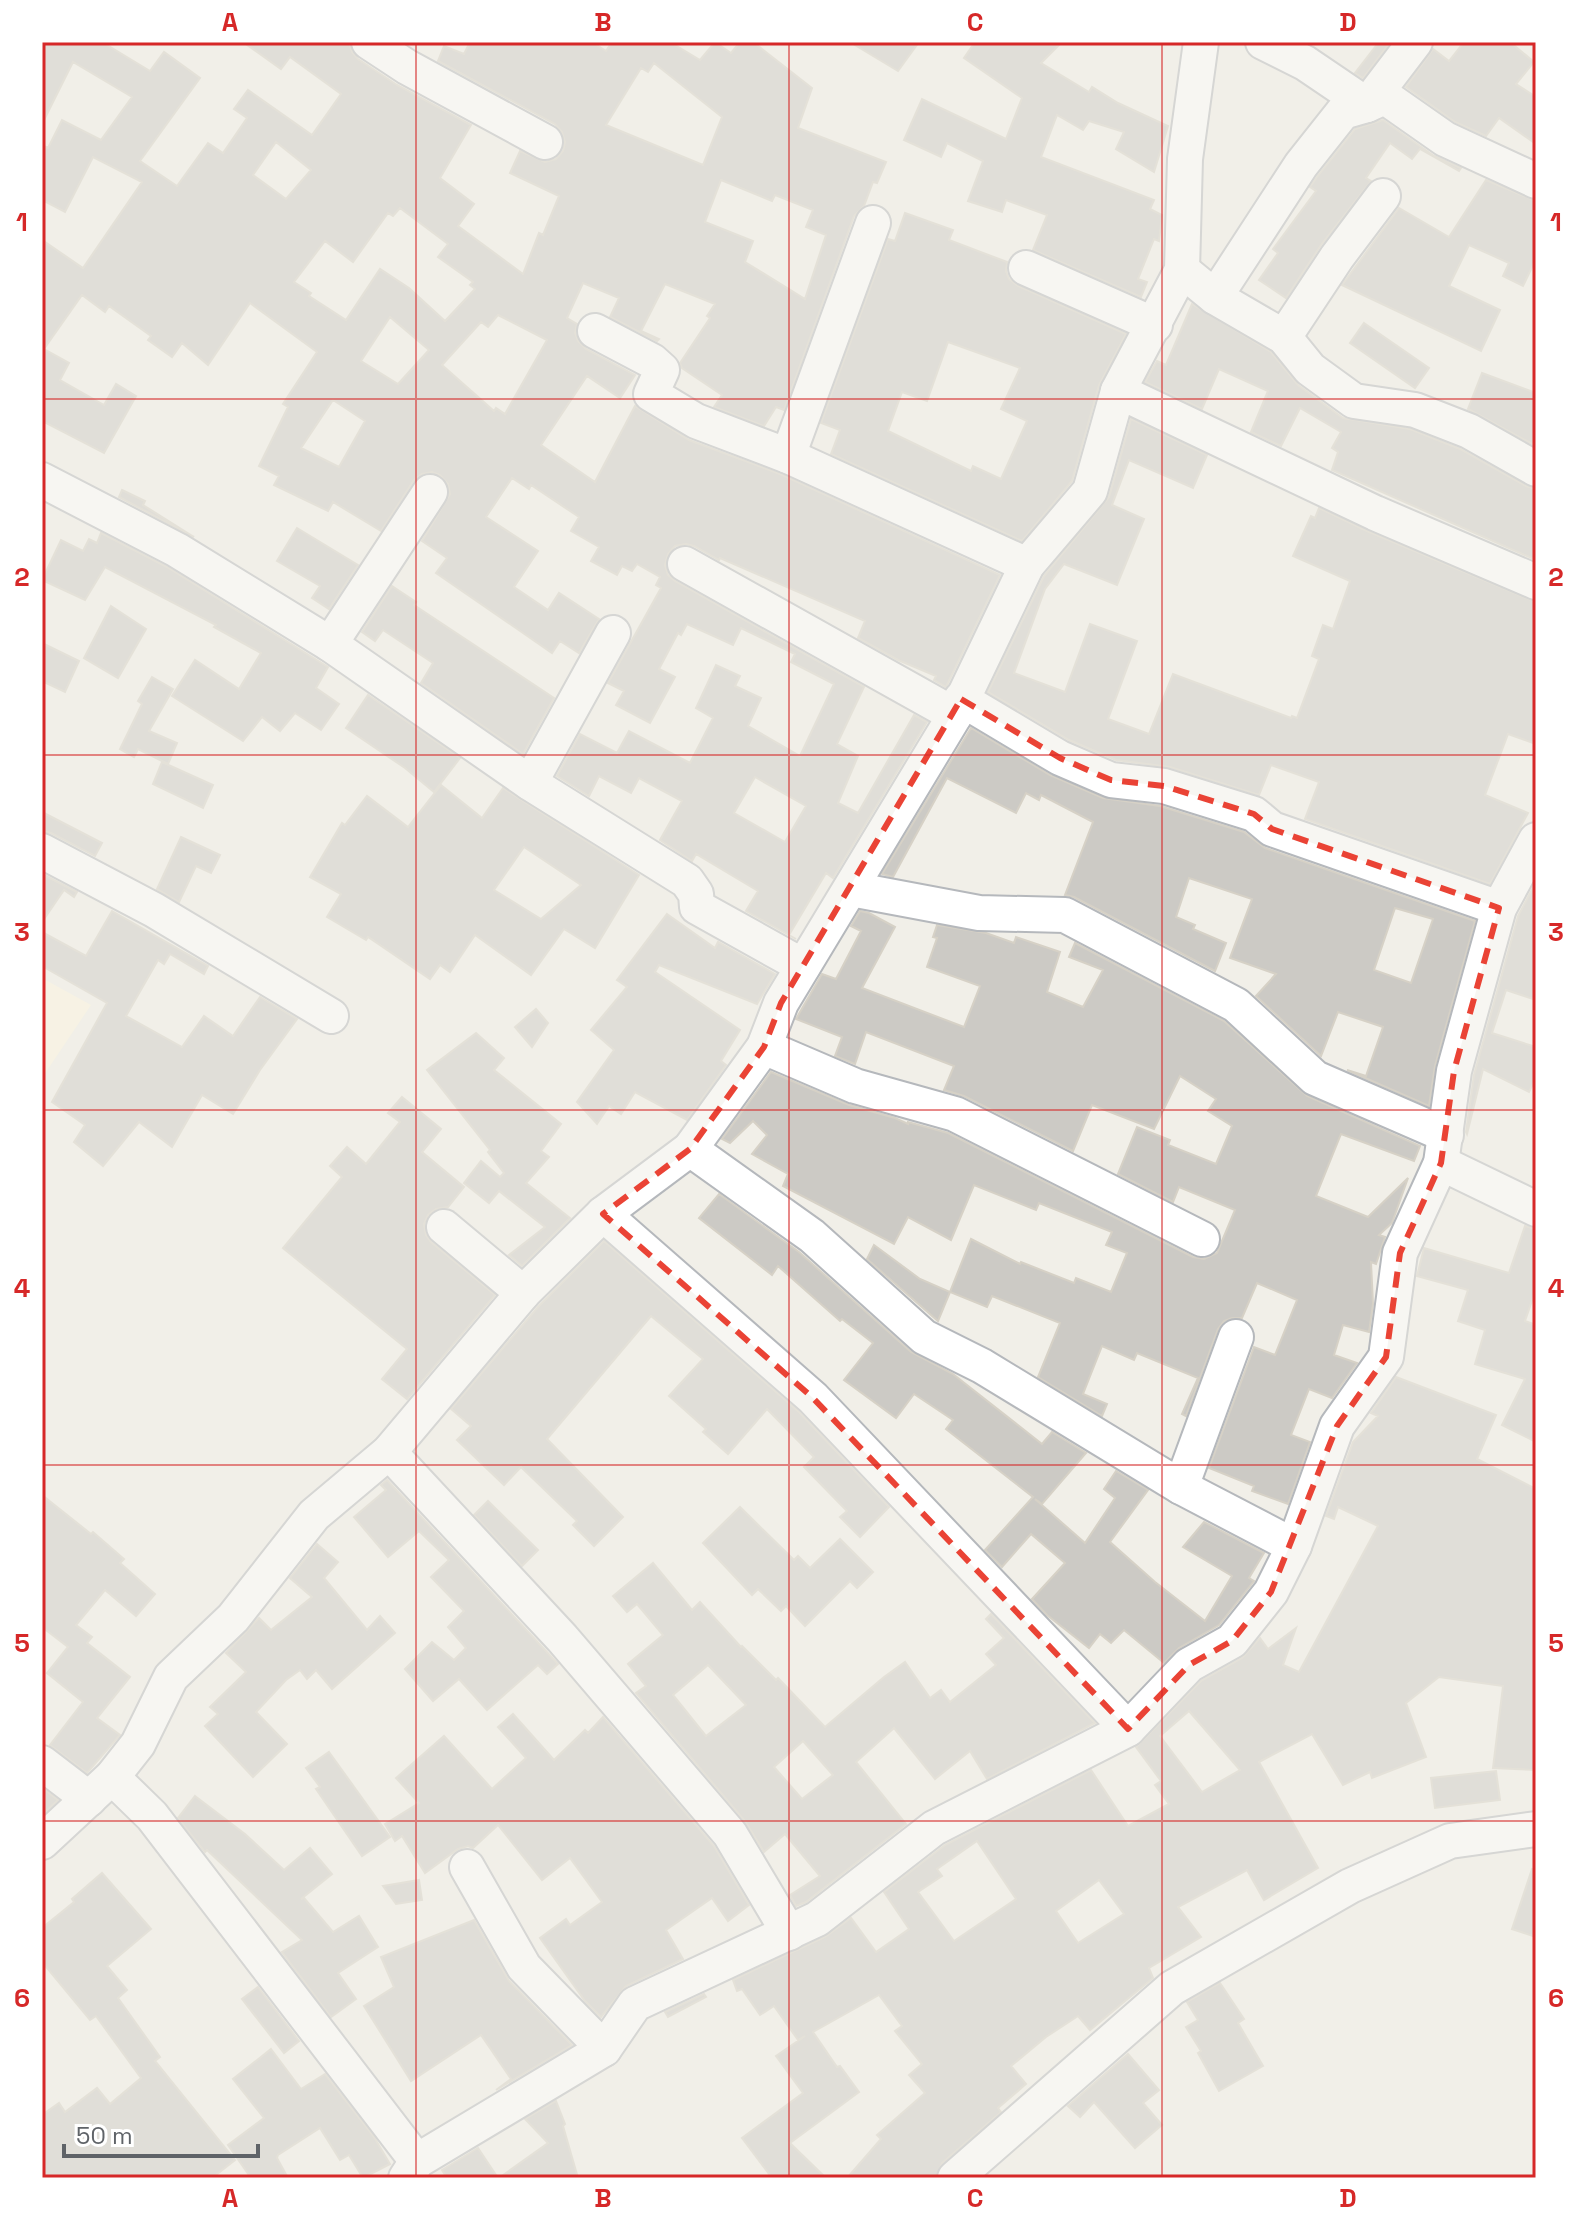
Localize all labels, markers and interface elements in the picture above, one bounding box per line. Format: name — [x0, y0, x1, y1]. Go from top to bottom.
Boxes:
text: A — [222, 5, 239, 39]
text: B — [594, 5, 612, 39]
text: C — [967, 5, 983, 39]
text: D — [1339, 5, 1357, 39]
text: 1 — [16, 205, 28, 239]
text: 1 — [1550, 205, 1562, 239]
text: 2 — [14, 560, 30, 594]
text: 2 — [1548, 560, 1564, 594]
text: 3 — [14, 915, 30, 949]
text: 3 — [1548, 915, 1564, 949]
text: 4 — [14, 1271, 30, 1305]
text: 4 — [1548, 1271, 1564, 1305]
text: 5 — [14, 1626, 30, 1660]
text: 5 — [1548, 1626, 1564, 1660]
text: 6 — [14, 1981, 30, 2015]
text: 6 — [1548, 1981, 1564, 2015]
scale bar — [64, 2108, 258, 2158]
text: 50 m — [76, 2120, 133, 2151]
text: A — [222, 2181, 239, 2215]
text: B — [594, 2181, 612, 2215]
text: C — [967, 2181, 983, 2215]
text: D — [1339, 2181, 1357, 2215]

